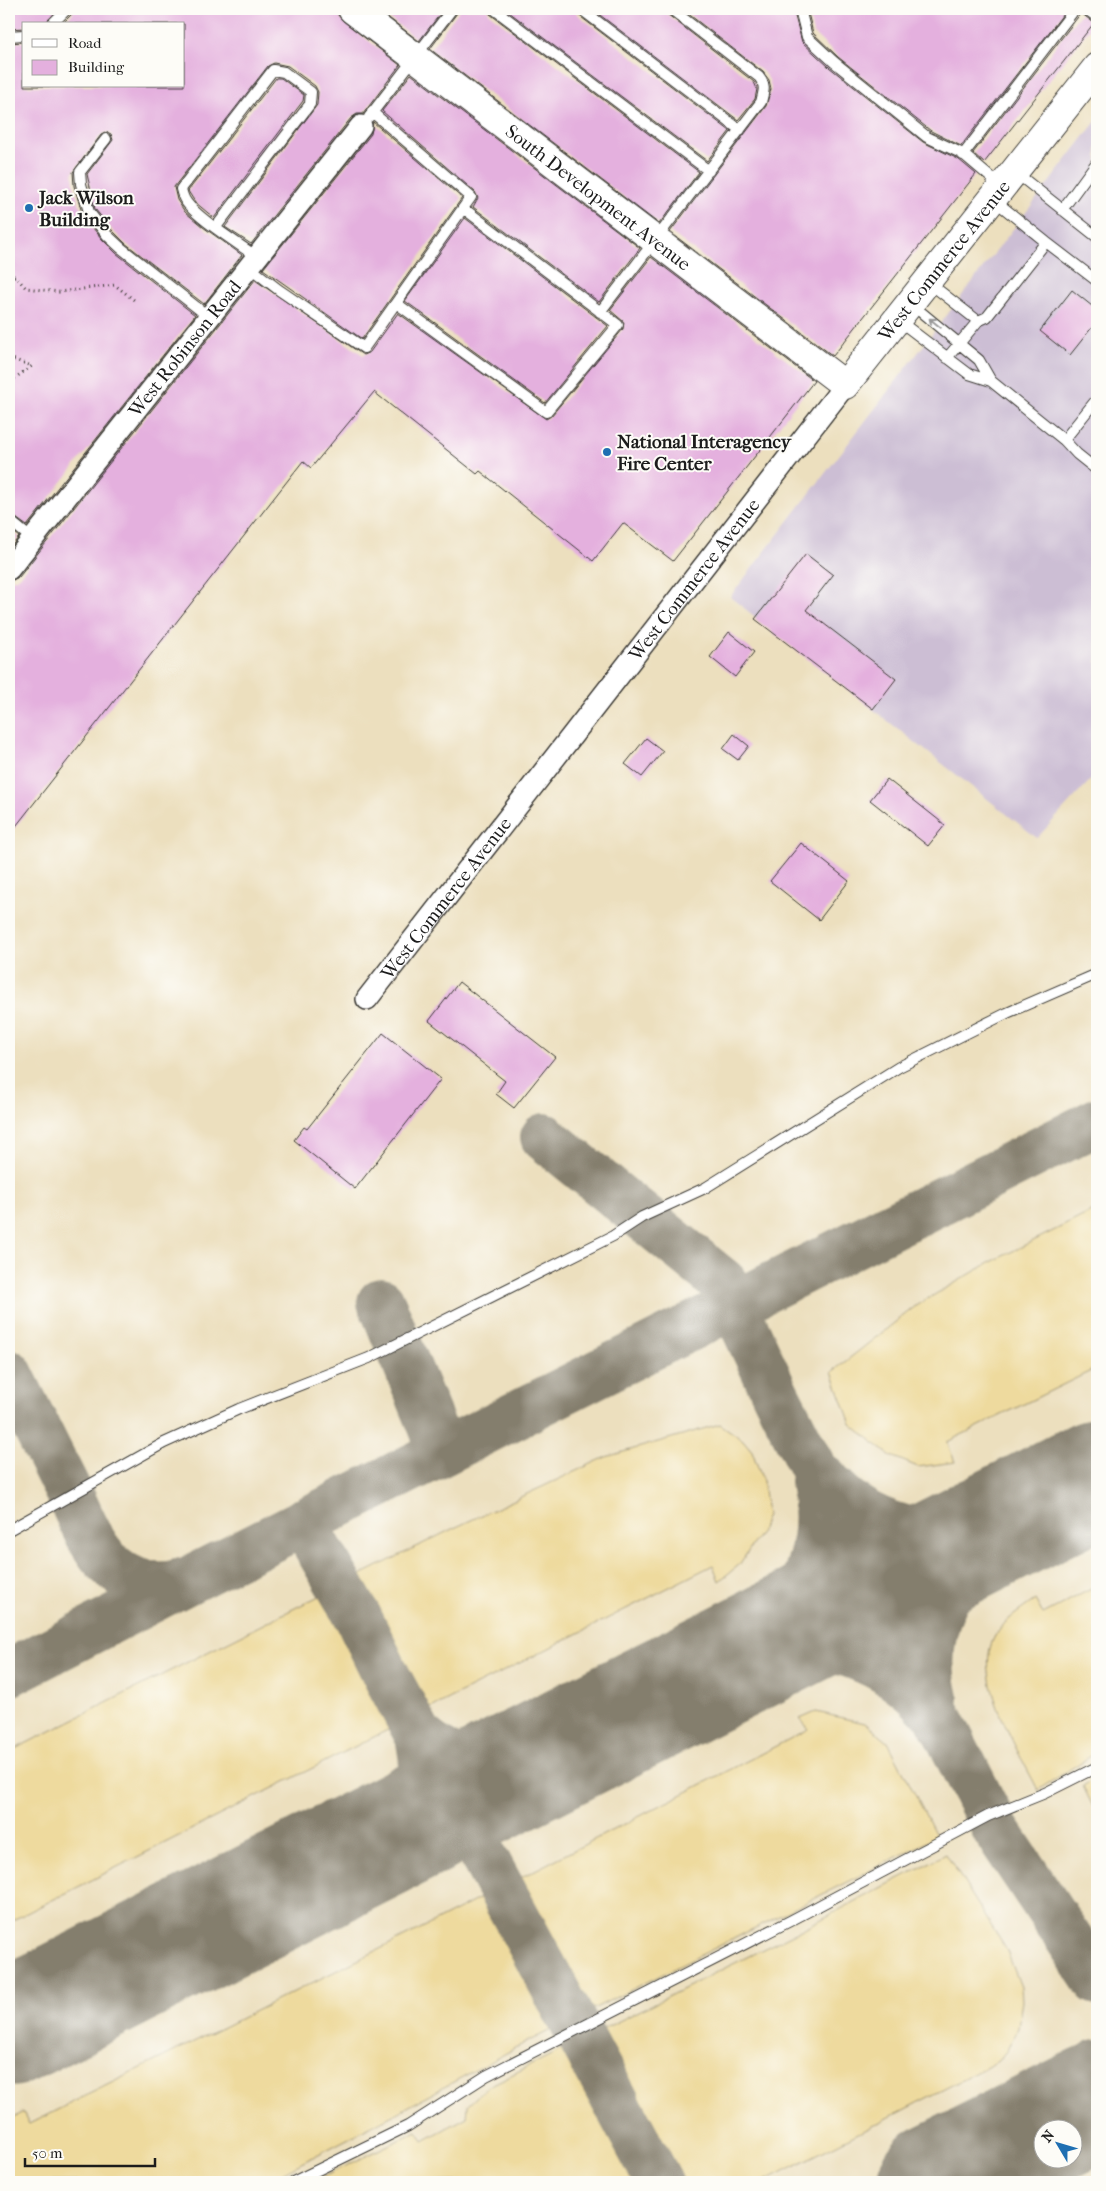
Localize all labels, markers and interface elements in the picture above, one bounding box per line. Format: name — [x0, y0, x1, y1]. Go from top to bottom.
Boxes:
legend — [22, 22, 185, 88]
text: Road — [68, 34, 102, 52]
text: Building — [68, 58, 125, 76]
street label: South Development Avenue — [501, 120, 695, 275]
street label: West Commerce Avenue — [873, 176, 1015, 347]
place label: Jack Wilson Building — [37, 187, 135, 231]
marker: Jack Wilson Building — [23, 202, 35, 214]
street label: West Robinson Road — [124, 276, 247, 422]
one-way arrow — [928, 318, 941, 329]
place label: National Interagency Fire Center — [616, 431, 792, 475]
marker: National Interagency Fire Center — [601, 446, 613, 458]
street label: West Commerce Avenue — [624, 494, 764, 666]
street label: West Commerce Avenue — [376, 813, 516, 985]
north arrow — [1034, 2118, 1084, 2168]
text: N — [1038, 2127, 1058, 2146]
scale bar — [25, 2136, 155, 2168]
text: 50 m — [32, 2144, 63, 2162]

